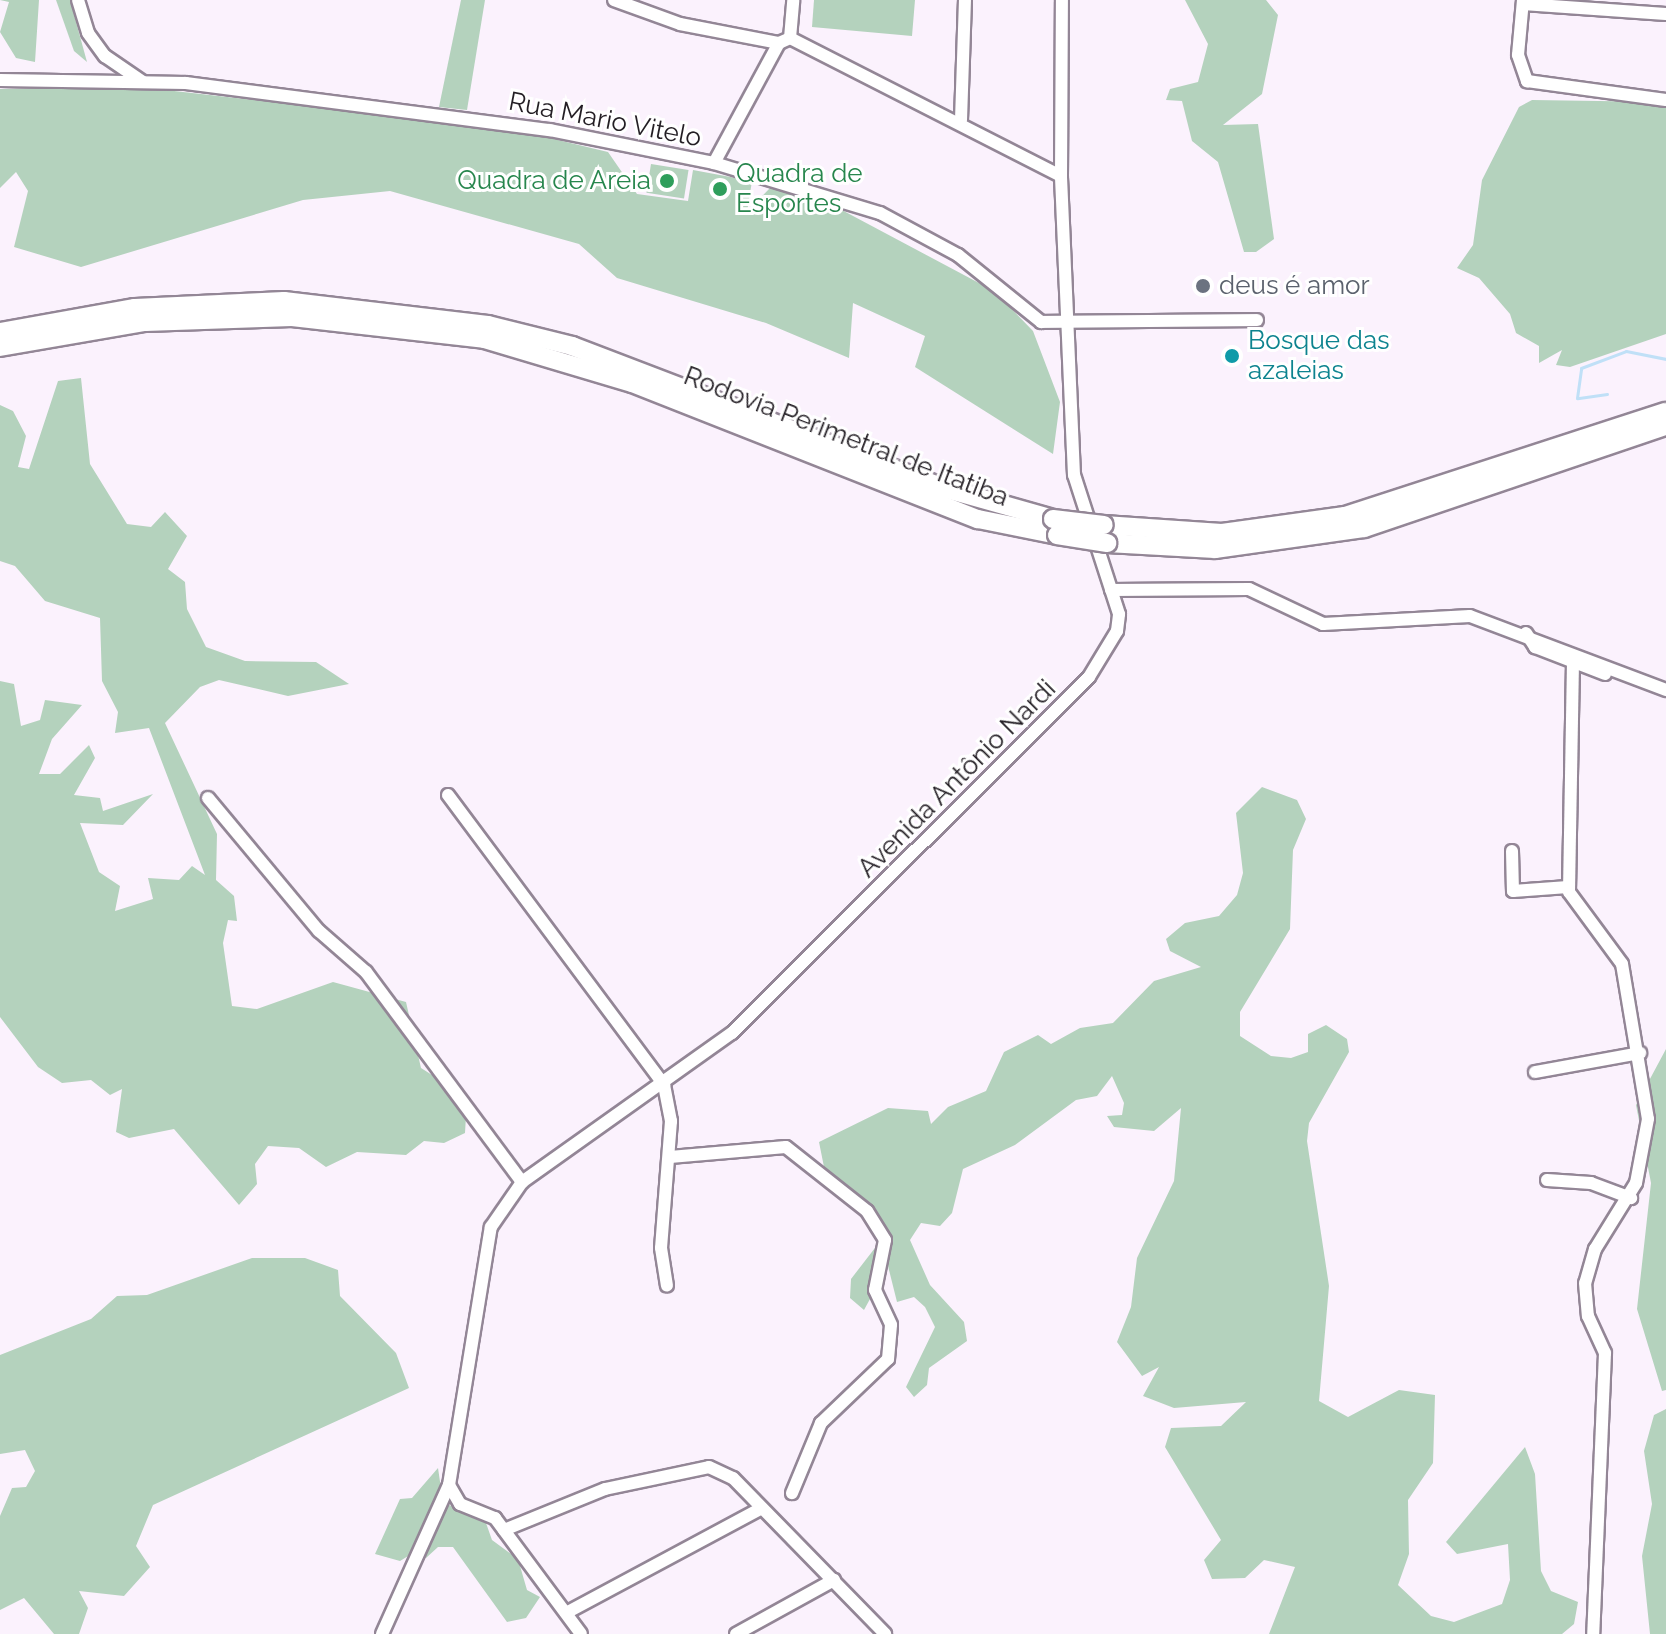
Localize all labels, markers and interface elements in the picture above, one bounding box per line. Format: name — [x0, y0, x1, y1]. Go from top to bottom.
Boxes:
street label: Rua Mario Vitelo — [506, 86, 704, 154]
place label: Quadra de Esportes — [736, 158, 863, 220]
place label: Quadra de Areia — [456, 165, 651, 197]
marker: Quadra de Areia — [658, 172, 676, 190]
marker: Quadra de Esportes — [711, 180, 729, 198]
place label: deus é amor — [1219, 270, 1370, 302]
marker: deus é amor — [1194, 277, 1212, 295]
place label: Bosque das azaleias — [1248, 325, 1390, 386]
marker: Bosque das azaleias — [1223, 347, 1241, 365]
street label: Rodovia Perimetral de Itatiba — [679, 360, 1013, 514]
street label: Avenida Antônio Nardi — [851, 673, 1063, 885]

